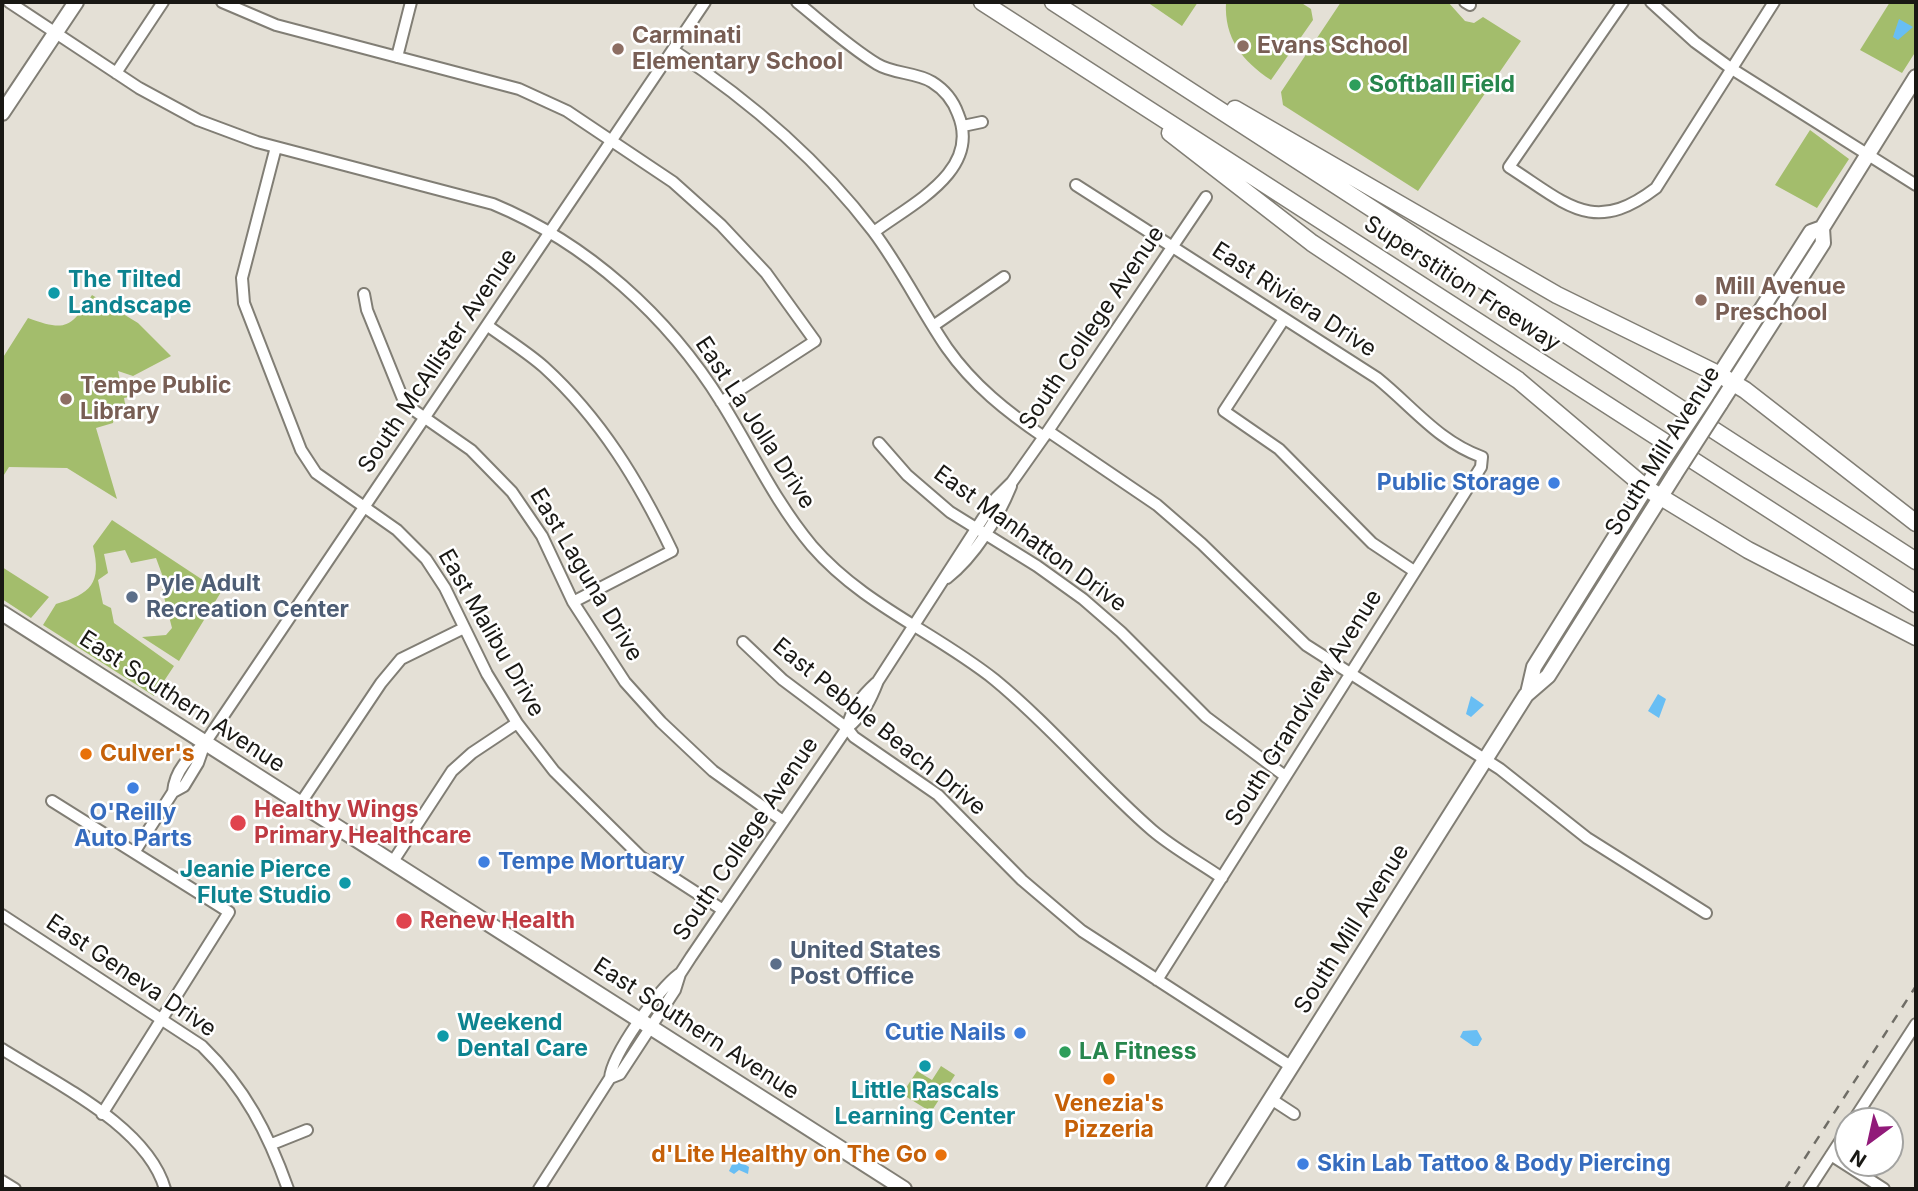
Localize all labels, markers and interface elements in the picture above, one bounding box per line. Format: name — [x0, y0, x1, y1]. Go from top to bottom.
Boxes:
place label: Carminati Elementary School — [632, 22, 843, 76]
place label: Evans School — [1257, 32, 1408, 60]
marker: Evans School — [1235, 38, 1251, 54]
marker: Carminati Elementary School — [610, 41, 626, 57]
place label: Softball Field — [1369, 71, 1515, 99]
marker: Softball Field — [1347, 77, 1363, 93]
street label: Superstition Freeway — [1359, 210, 1565, 358]
street label: South College Avenue — [1014, 221, 1170, 435]
street label: East Riviera Drive — [1207, 237, 1381, 363]
street label: South McAllister Avenue — [353, 244, 523, 478]
place label: The Tilted Landscape — [68, 266, 191, 320]
place label: Mill Avenue Preschool — [1715, 273, 1846, 327]
marker: The Tilted Landscape — [46, 285, 62, 301]
marker: Mill Avenue Preschool — [1693, 292, 1709, 308]
street label: East La Jolla Drive — [689, 332, 821, 514]
street label: South Mill Avenue — [1600, 361, 1726, 541]
place label: Tempe Public Library — [80, 372, 232, 426]
marker: Tempe Public Library — [58, 391, 74, 407]
street label: East Manhatton Drive — [928, 460, 1132, 618]
place label: Public Storage — [1377, 469, 1540, 497]
marker: Public Storage — [1546, 475, 1562, 491]
street label: East Laguna Drive — [524, 484, 648, 666]
street label: East Malibu Drive — [432, 544, 550, 722]
place label: Pyle Adult Recreation Center — [146, 570, 349, 624]
street label: South Grandview Avenue — [1220, 585, 1388, 831]
marker: Pyle Adult Recreation Center — [124, 589, 140, 605]
street label: East Southern Avenue — [74, 625, 290, 779]
street label: East Pebble Beach Drive — [767, 632, 991, 822]
street label: South College Avenue — [668, 732, 824, 946]
place label: Culver's — [100, 740, 195, 768]
marker: Culver's — [78, 746, 94, 762]
marker: O'Reilly Auto Parts — [125, 780, 141, 796]
place label: Healthy Wings Primary Healthcare — [254, 796, 471, 850]
place label: O'Reilly Auto Parts — [74, 799, 192, 853]
marker: Healthy Wings Primary Healthcare — [228, 813, 248, 833]
street label: South Mill Avenue — [1289, 839, 1415, 1019]
place label: Tempe Mortuary — [498, 848, 685, 876]
marker: Tempe Mortuary — [476, 854, 492, 870]
place label: Jeanie Pierce Flute Studio — [180, 856, 331, 910]
marker: Jeanie Pierce Flute Studio — [337, 875, 353, 891]
place label: Renew Health — [420, 907, 575, 935]
street label: East Geneva Drive — [41, 909, 221, 1043]
marker: Renew Health — [394, 911, 414, 931]
place label: United States Post Office — [790, 937, 941, 991]
street label: East Southern Avenue — [588, 952, 804, 1106]
marker: United States Post Office — [768, 956, 784, 972]
place label: Weekend Dental Care — [457, 1009, 588, 1063]
place label: Cutie Nails — [885, 1019, 1006, 1047]
marker: Cutie Nails — [1012, 1025, 1028, 1041]
marker: Weekend Dental Care — [435, 1028, 451, 1044]
place label: LA Fitness — [1079, 1038, 1197, 1066]
marker: LA Fitness — [1057, 1044, 1073, 1060]
marker: Little Rascals Learning Center — [917, 1058, 933, 1074]
marker: Venezia's Pizzeria — [1101, 1071, 1117, 1087]
place label: Little Rascals Learning Center — [835, 1077, 1015, 1131]
place label: Venezia's Pizzeria — [1054, 1090, 1164, 1144]
north arrow — [1834, 1107, 1904, 1177]
place label: d'Lite Healthy on The Go — [651, 1141, 927, 1169]
text: N — [1846, 1145, 1871, 1172]
marker: d'Lite Healthy on The Go — [933, 1147, 949, 1163]
place label: Skin Lab Tattoo & Body Piercing — [1317, 1150, 1671, 1178]
marker: Skin Lab Tattoo & Body Piercing — [1295, 1156, 1311, 1172]

